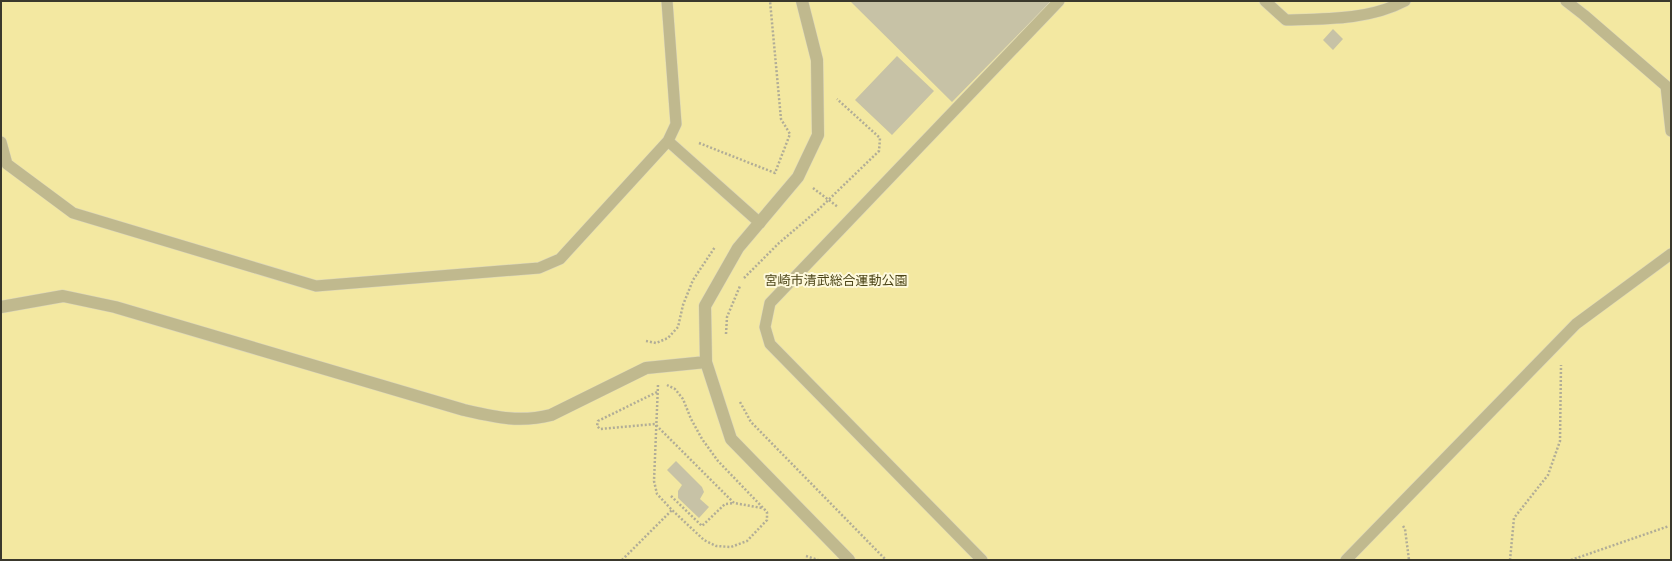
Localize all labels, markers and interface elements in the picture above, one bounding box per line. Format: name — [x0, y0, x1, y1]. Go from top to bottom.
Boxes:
park label: 宮崎市清武総合運動公園 — [764, 273, 908, 288]

